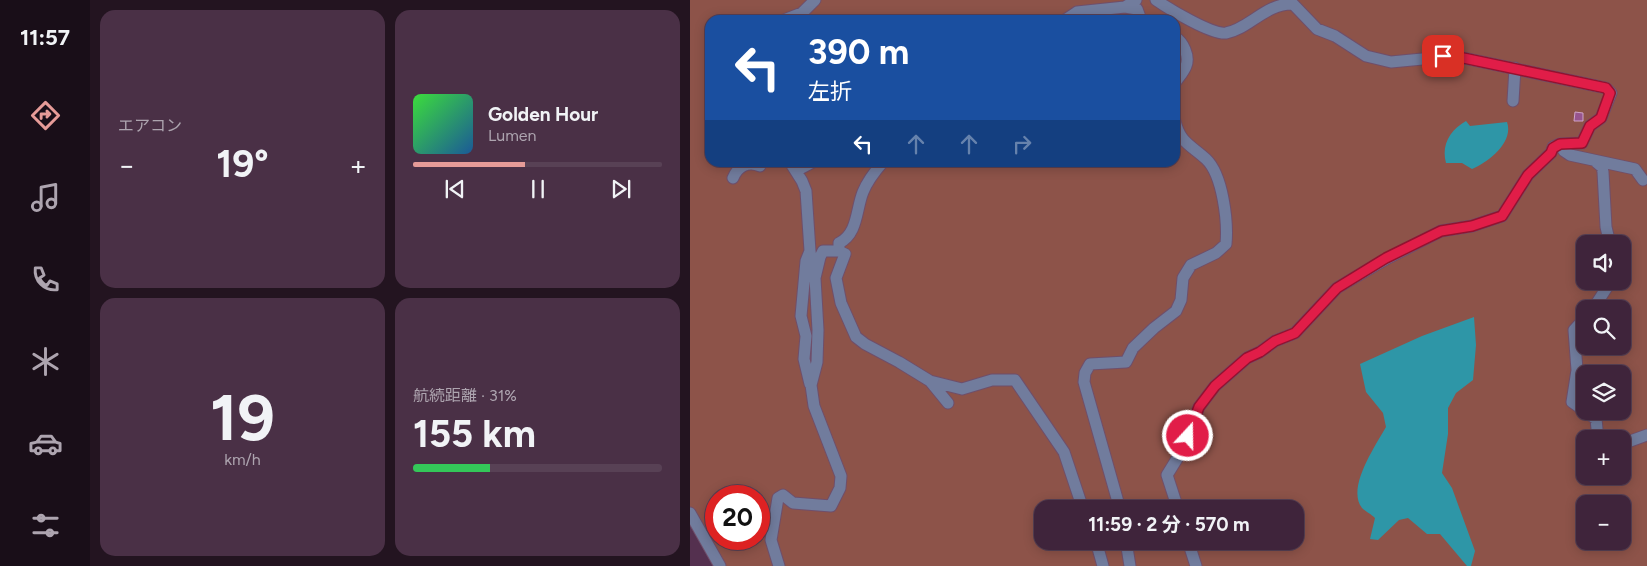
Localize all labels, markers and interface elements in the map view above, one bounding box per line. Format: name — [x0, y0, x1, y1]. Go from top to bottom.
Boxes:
text: 11:57 — [20, 24, 70, 51]
text: 390 m — [808, 31, 909, 73]
icon: left — [725, 35, 790, 100]
pin — [1422, 35, 1464, 77]
icon: arrive — [1429, 42, 1457, 70]
text: 左折 — [808, 78, 852, 105]
icon: directions — [28, 98, 63, 133]
text: Golden Hour — [488, 103, 598, 126]
text: エアコン — [118, 116, 182, 135]
text: Lumen — [488, 126, 537, 145]
icon: left — [849, 130, 877, 158]
icon: ahead — [902, 130, 930, 158]
icon: ahead — [955, 130, 983, 158]
icon: right — [1008, 130, 1036, 158]
text: 19° — [216, 141, 269, 187]
text: − — [118, 148, 135, 182]
text: + — [350, 148, 367, 182]
icon: previous — [441, 175, 469, 203]
icon: pause — [524, 175, 552, 203]
icon: next — [607, 175, 635, 203]
icon: music — [28, 180, 63, 215]
map controls — [1576, 235, 1631, 550]
button: sound — [1576, 235, 1631, 290]
icon: phone — [28, 262, 63, 297]
button: search — [1576, 300, 1631, 355]
icon: climate — [28, 344, 63, 379]
button: layers — [1576, 365, 1631, 420]
text: 19 — [210, 378, 275, 456]
text: 航続距離 · 31% — [413, 386, 517, 405]
position arrow — [1161, 409, 1213, 461]
text: 155 km — [413, 411, 536, 457]
icon: car — [28, 426, 63, 461]
button: + — [1576, 430, 1631, 485]
text: km/h — [224, 450, 261, 469]
speed limit sign: 20 — [705, 485, 770, 550]
button: − — [1576, 495, 1631, 550]
icon: filters — [28, 508, 63, 543]
text: 11:59 · 2 分 · 570 m — [1088, 513, 1250, 536]

